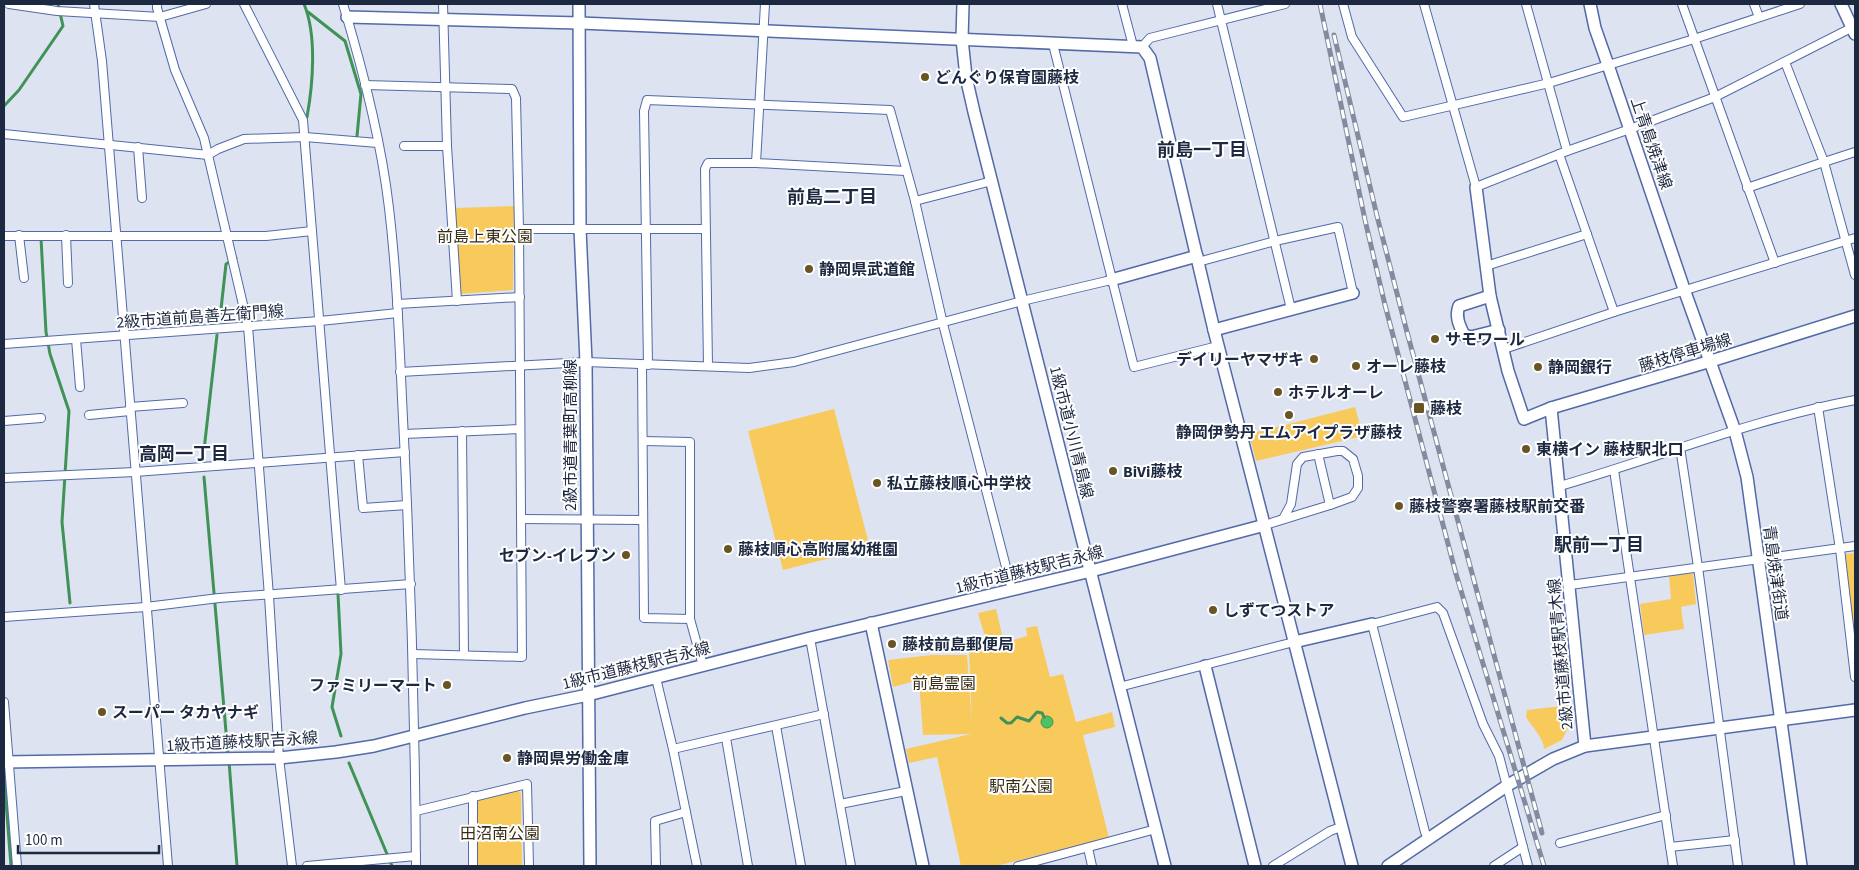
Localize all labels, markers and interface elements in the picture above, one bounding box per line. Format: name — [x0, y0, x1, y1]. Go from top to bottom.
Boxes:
place label: どんぐり保育園藤枝 — [935, 67, 1079, 89]
marker: どんぐり保育園藤枝 — [919, 71, 931, 83]
street label: 上青島焼津線 — [1625, 94, 1677, 192]
district label: 前島一丁目 — [1157, 138, 1247, 163]
district label: 前島二丁目 — [787, 185, 877, 210]
park label: 前島上東公園 — [437, 226, 533, 248]
place label: 静岡県武道館 — [819, 259, 915, 281]
marker: 静岡県武道館 — [803, 263, 815, 275]
street label: 2級市道前島善左衛門線 — [116, 300, 285, 334]
street label: 藤枝停車場線 — [1636, 328, 1734, 378]
place label: サモワール — [1445, 329, 1525, 351]
marker: サモワール — [1429, 333, 1441, 345]
place label: デイリーヤマザキ — [1176, 349, 1304, 371]
marker: デイリーヤマザキ — [1308, 353, 1320, 365]
place label: オーレ藤枝 — [1366, 356, 1446, 378]
place label: 静岡銀行 — [1548, 357, 1612, 379]
street label: 2級市道青葉町高柳線 — [560, 359, 582, 511]
marker: オーレ藤枝 — [1350, 360, 1362, 372]
marker: 静岡銀行 — [1532, 361, 1544, 373]
street label: 1級市道小川青島線 — [1044, 364, 1098, 501]
place label: ホテルオーレ — [1288, 382, 1384, 404]
marker: ホテルオーレ — [1272, 386, 1284, 398]
place label: 藤枝 — [1430, 398, 1462, 420]
marker: 藤枝 — [1412, 401, 1426, 415]
marker: 静岡伊勢丹 エムアイプラザ藤枝 — [1283, 409, 1295, 421]
place label: 静岡伊勢丹 エムアイプラザ藤枝 — [1176, 422, 1402, 444]
place label: 東横イン 藤枝駅北口 — [1536, 439, 1683, 461]
district label: 高岡一丁目 — [139, 442, 229, 467]
marker: 東横イン 藤枝駅北口 — [1520, 443, 1532, 455]
place label: BiVi藤枝 — [1123, 461, 1182, 483]
marker: BiVi藤枝 — [1107, 465, 1119, 477]
place label: 私立藤枝順心中学校 — [887, 473, 1031, 495]
marker: 私立藤枝順心中学校 — [871, 477, 883, 489]
place label: 藤枝警察署藤枝駅前交番 — [1409, 496, 1585, 518]
marker: 藤枝警察署藤枝駅前交番 — [1393, 500, 1405, 512]
street label: 青島焼津街道 — [1757, 524, 1793, 622]
district label: 駅前一丁目 — [1554, 533, 1644, 558]
place label: 藤枝順心高附属幼稚園 — [738, 539, 898, 561]
street label: 1級市道藤枝駅吉永線 — [953, 541, 1106, 599]
marker: 藤枝順心高附属幼稚園 — [722, 543, 734, 555]
place label: セブン-イレブン — [499, 545, 616, 567]
marker: セブン-イレブン — [620, 549, 632, 561]
street label: 2級市道藤枝駅青木線 — [1543, 577, 1579, 731]
place label: しずてつストア — [1223, 600, 1334, 622]
marker: しずてつストア — [1207, 604, 1219, 616]
place label: 藤枝前島郵便局 — [902, 634, 1014, 656]
street label: 1級市道藤枝駅吉永線 — [560, 637, 713, 695]
marker: 藤枝前島郵便局 — [886, 638, 898, 650]
park label: 前島霊園 — [912, 673, 976, 695]
place label: ファミリーマート — [309, 675, 437, 697]
marker: ファミリーマート — [441, 679, 453, 691]
place label: スーパー タカヤナギ — [112, 702, 259, 724]
marker: スーパー タカヤナギ — [96, 706, 108, 718]
street label: 1級市道藤枝駅吉永線 — [166, 727, 319, 757]
place label: 静岡県労働金庫 — [517, 748, 629, 770]
marker: 静岡県労働金庫 — [501, 752, 513, 764]
park label: 駅南公園 — [989, 776, 1053, 798]
scale bar — [18, 822, 159, 854]
park label: 田沼南公園 — [460, 823, 540, 845]
text: 100 m — [25, 830, 63, 851]

